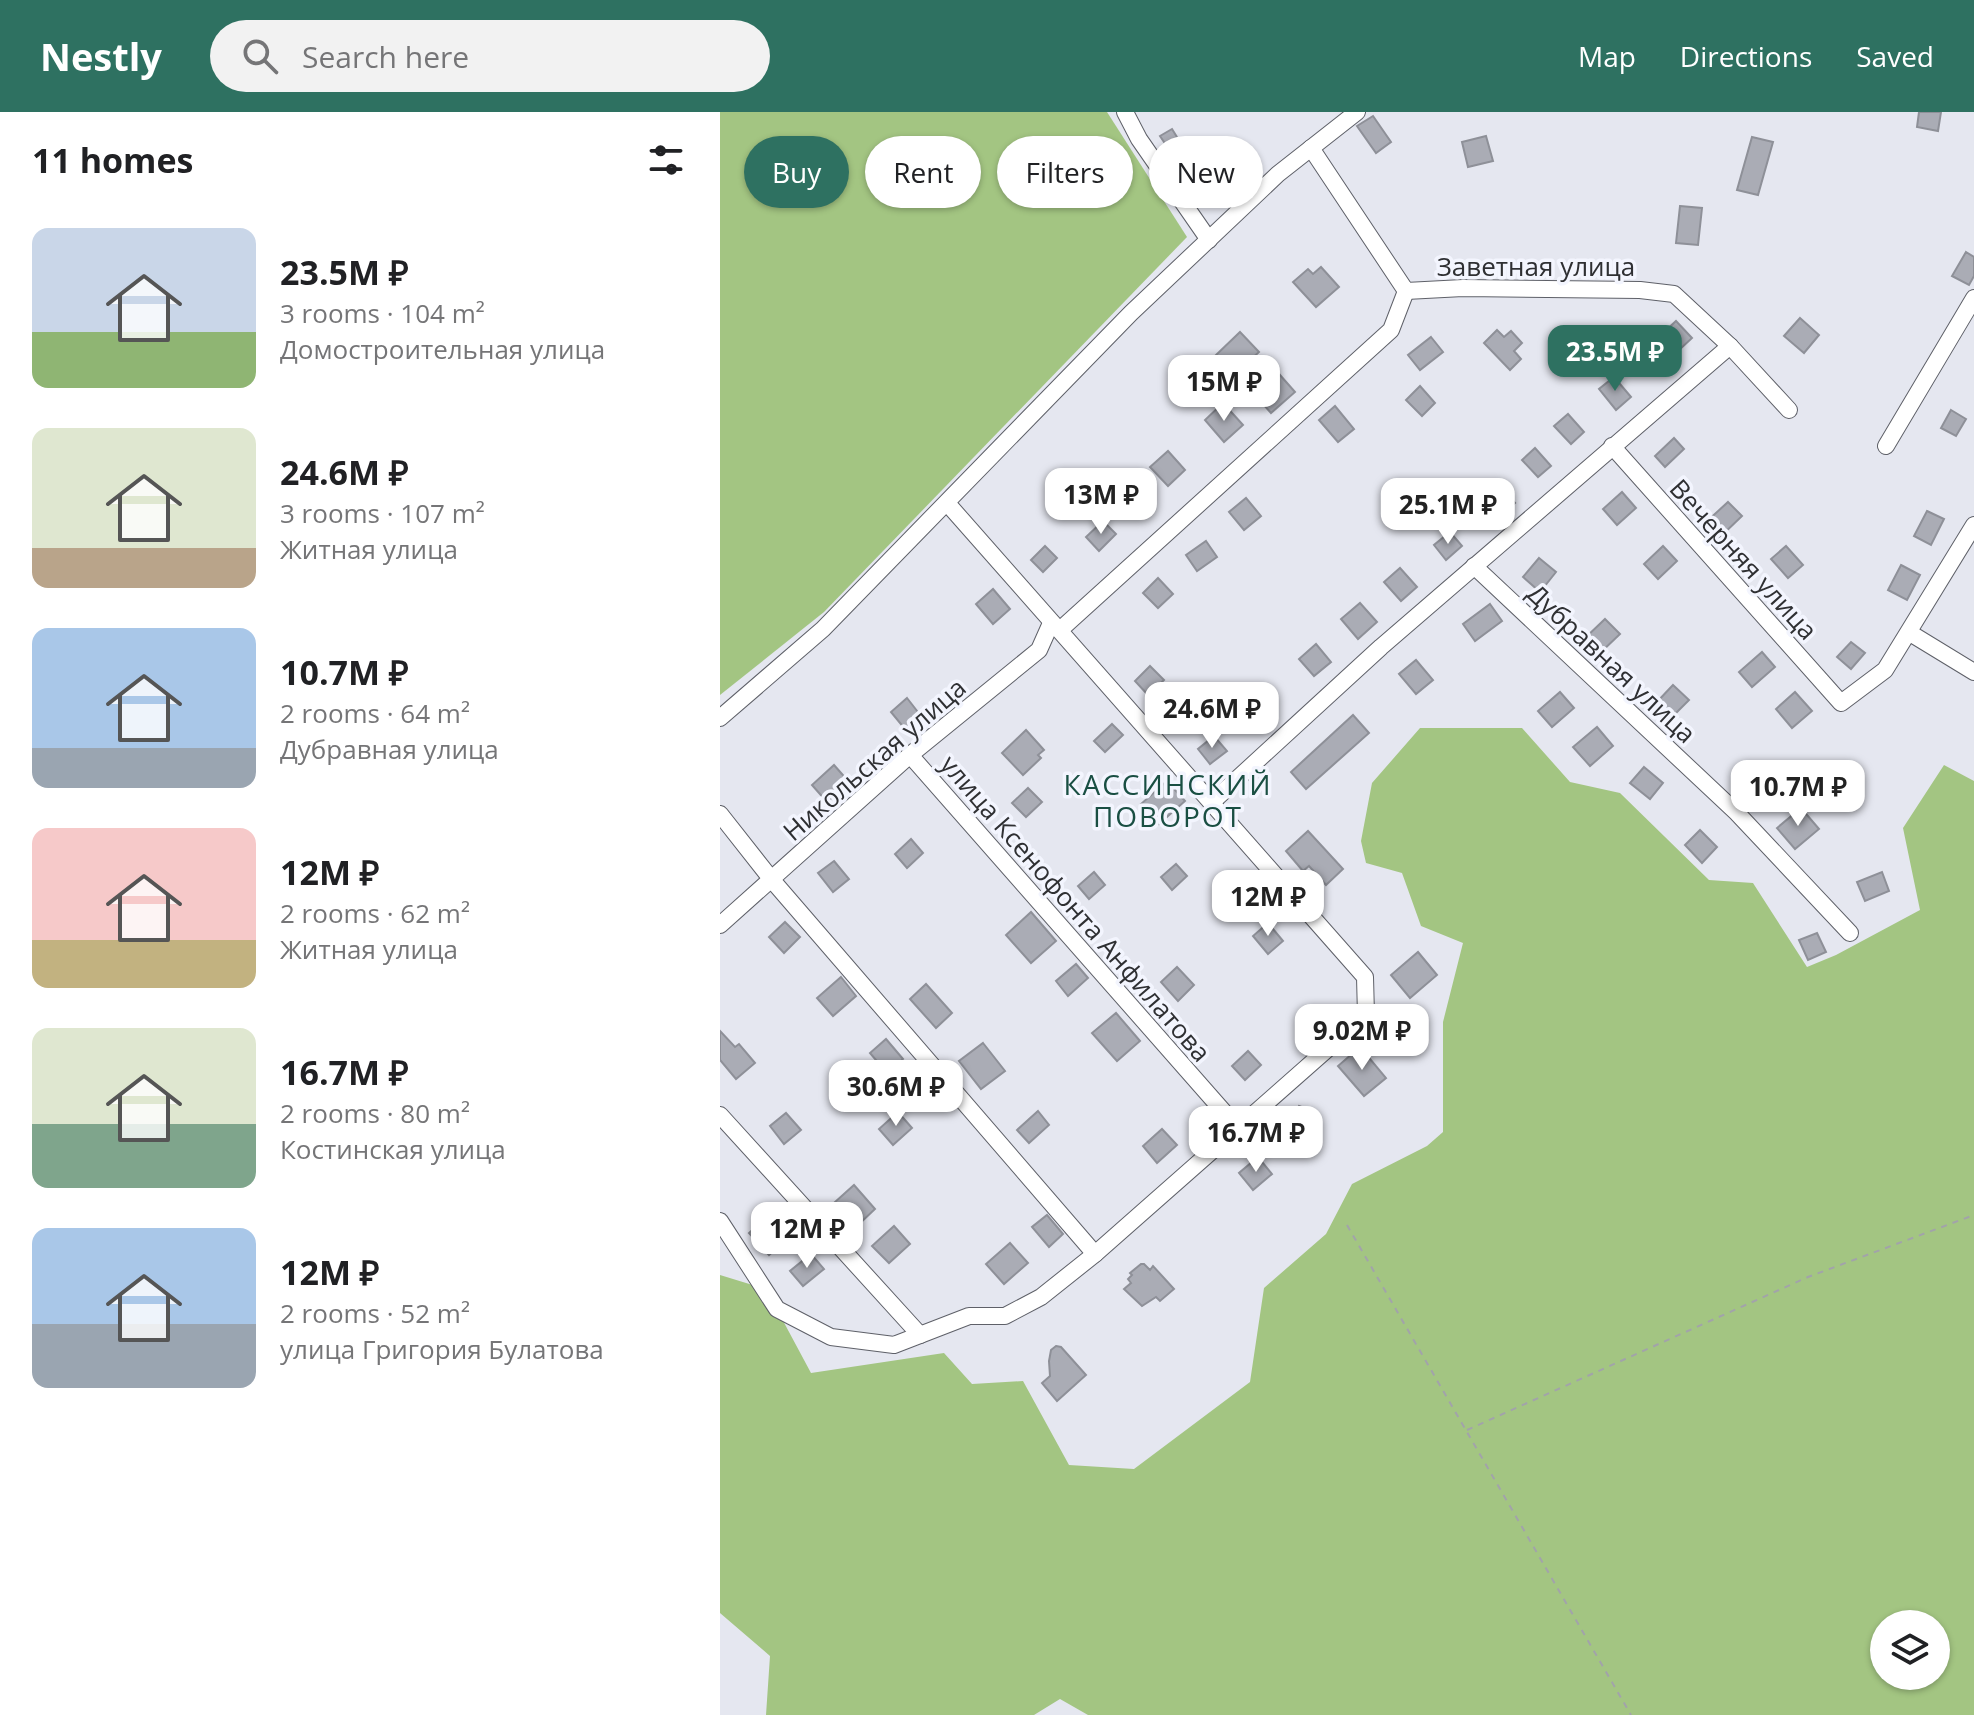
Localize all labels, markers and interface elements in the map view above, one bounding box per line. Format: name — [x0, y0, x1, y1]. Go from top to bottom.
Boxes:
search box — [210, 20, 770, 92]
text: Nestly — [40, 30, 162, 82]
icon: search — [238, 34, 282, 78]
text: Search here — [302, 36, 469, 77]
text: Map — [1578, 37, 1636, 75]
text: Directions — [1680, 37, 1812, 75]
text: Saved — [1856, 37, 1934, 75]
chip: Buy — [744, 136, 849, 208]
chip: Rent — [865, 136, 981, 208]
chip: Filters — [997, 136, 1133, 208]
chip: New — [1149, 136, 1263, 208]
text: 11 homes — [32, 137, 193, 183]
icon: filters — [644, 138, 688, 182]
street label: Заветная улица — [1437, 248, 1635, 284]
text: 23.5M ₽ — [280, 249, 409, 295]
icon: home — [96, 260, 192, 356]
text: 3 rooms · 104 m² — [280, 295, 485, 331]
pin: 23.5M ₽ — [1541, 325, 1689, 393]
text: Домостроительная улица — [280, 331, 605, 367]
text: 23.5M ₽ — [1566, 333, 1664, 369]
pin: 15M ₽ — [1168, 355, 1280, 423]
text: 15M ₽ — [1186, 363, 1262, 399]
text: 24.6M ₽ — [280, 449, 409, 495]
icon: home — [96, 460, 192, 556]
pin: 13M ₽ — [1045, 468, 1157, 536]
street label: Вечерняя улица — [1662, 471, 1826, 647]
text: 13M ₽ — [1063, 476, 1139, 512]
pin: 25.1M ₽ — [1374, 478, 1522, 546]
text: 25.1M ₽ — [1399, 486, 1497, 522]
text: 3 rooms · 107 m² — [280, 495, 485, 531]
text: Житная улица — [280, 531, 458, 567]
street label: Дубравная улица — [1520, 575, 1704, 751]
text: 10.7M ₽ — [280, 649, 409, 695]
icon: home — [96, 660, 192, 756]
street label: Никольская улица — [775, 669, 973, 849]
pin: 24.6M ₽ — [1138, 682, 1286, 750]
text: 24.6M ₽ — [1163, 690, 1261, 726]
text: 2 rooms · 64 m² — [280, 695, 470, 731]
text: Дубравная улица — [280, 731, 499, 767]
street label: улица Ксенофонта Анфилатова — [933, 747, 1219, 1069]
pin: 10.7M ₽ — [1724, 760, 1872, 828]
district label: КАССИНСКИЙ ПОВОРОТ — [1063, 765, 1273, 835]
text: 10.7M ₽ — [1749, 768, 1847, 804]
text: 12M ₽ — [280, 849, 380, 895]
icon: home — [96, 860, 192, 956]
pin: 12M ₽ — [1212, 870, 1324, 938]
text: 12M ₽ — [1230, 878, 1306, 914]
text: 2 rooms · 62 m² — [280, 895, 470, 931]
text: Житная улица — [280, 931, 458, 967]
pin: 9.02M ₽ — [1288, 1004, 1436, 1072]
text: 9.02M ₽ — [1313, 1012, 1411, 1048]
text: 16.7M ₽ — [280, 1049, 409, 1095]
icon: home — [96, 1060, 192, 1156]
pin: 30.6M ₽ — [822, 1060, 970, 1128]
text: 30.6M ₽ — [847, 1068, 945, 1104]
text: 2 rooms · 80 m² — [280, 1095, 470, 1131]
pin: 16.7M ₽ — [1182, 1106, 1330, 1174]
text: 16.7M ₽ — [1207, 1114, 1305, 1150]
text: Костинская улица — [280, 1131, 506, 1167]
pin: 12M ₽ — [751, 1202, 863, 1270]
text: 12M ₽ — [769, 1210, 845, 1246]
text: 12M ₽ — [280, 1249, 380, 1295]
icon: home — [96, 1260, 192, 1356]
text: 2 rooms · 52 m² — [280, 1295, 470, 1331]
text: улица Григория Булатова — [280, 1331, 604, 1367]
map controls — [1870, 1610, 1950, 1690]
button: layers — [1870, 1610, 1950, 1690]

